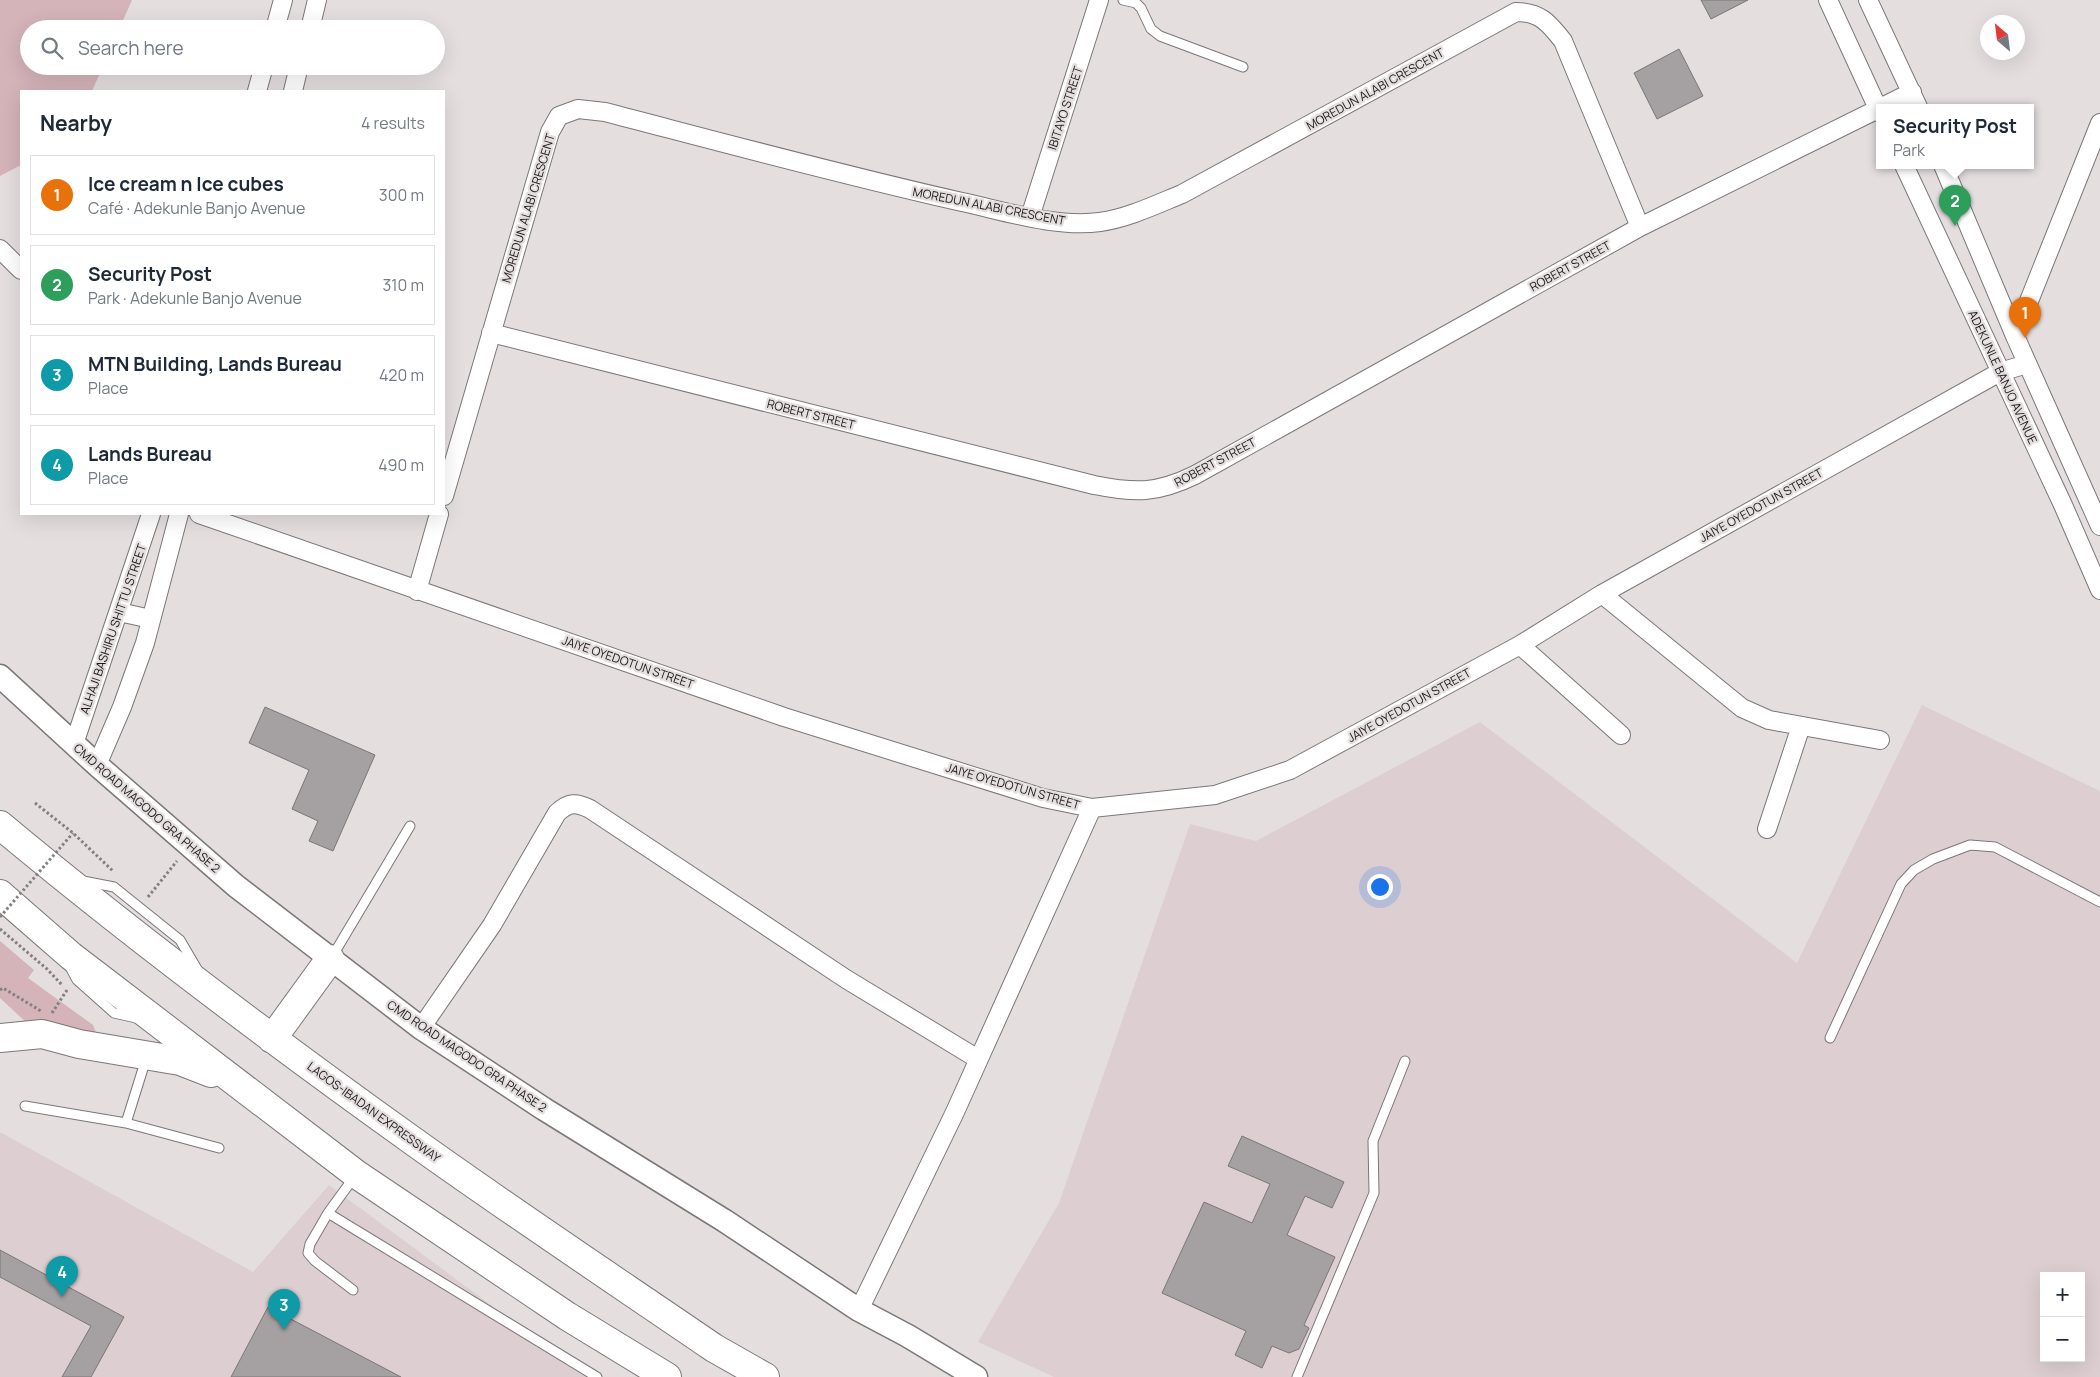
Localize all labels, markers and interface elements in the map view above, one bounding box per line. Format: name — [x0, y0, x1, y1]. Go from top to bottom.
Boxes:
north arrow — [1980, 15, 2025, 60]
search box — [20, 20, 445, 75]
icon: search — [38, 34, 66, 62]
text: Search here — [78, 35, 184, 61]
street label: MOREDUN ALABI CRESCENT — [1303, 44, 1448, 134]
street label: IBITAYO STREET — [1043, 63, 1087, 152]
popup — [1876, 104, 2034, 169]
text: Nearby — [40, 109, 112, 137]
text: 4 results — [361, 112, 425, 134]
text: Security Post — [1893, 113, 2017, 139]
street label: MOREDUN ALABI CRESCENT — [497, 131, 559, 285]
text: Park — [1893, 139, 1925, 161]
text: Ice cream n Ice cubes — [88, 171, 284, 197]
street label: MOREDUN ALABI CRESCENT — [911, 183, 1068, 229]
text: 1 — [53, 184, 61, 206]
text: 300 m — [379, 184, 424, 206]
pin: 2 — [1939, 185, 1971, 226]
text: Café · Adekunle Banjo Avenue — [88, 197, 305, 219]
street label: ROBERT STREET — [1526, 236, 1614, 295]
text: Security Post — [88, 261, 212, 287]
text: 2 — [52, 274, 62, 296]
text: 310 m — [382, 274, 424, 296]
text: Park · Adekunle Banjo Avenue — [88, 287, 302, 309]
pin: 1 — [2009, 297, 2041, 338]
street label: ADEKUNLE BANJO AVENUE — [1964, 307, 2042, 447]
text: MTN Building, Lands Bureau — [88, 351, 342, 377]
text: 3 — [52, 364, 62, 386]
text: 420 m — [379, 364, 424, 386]
text: Place — [88, 377, 128, 399]
street label: ROBERT STREET — [765, 395, 858, 433]
street label: ROBERT STREET — [1171, 433, 1260, 491]
text: Lands Bureau — [88, 441, 212, 467]
text: 4 — [52, 454, 62, 476]
text: 490 m — [378, 454, 424, 476]
street label: JAIYE OYEDOTUN STREET — [1696, 464, 1826, 546]
text: Place — [88, 467, 128, 489]
street label: ALHAJI BASHIRU SHITTU STREET — [76, 541, 150, 716]
street label: JAIYE OYEDOTUN STREET — [560, 631, 697, 693]
street label: JAIYE OYEDOTUN STREET — [1344, 664, 1474, 746]
street label: CMD ROAD MAGODO GRA PHASE 2 — [70, 740, 224, 877]
street label: JAIYE OYEDOTUN STREET — [944, 759, 1083, 814]
your location — [1367, 874, 1393, 900]
street label: CMD ROAD MAGODO GRA PHASE 2 — [384, 996, 550, 1116]
street label: LAGOS-IBADAN EXPRESSWAY — [304, 1058, 444, 1166]
pin: 4 — [46, 1256, 78, 1297]
map controls — [2040, 1272, 2085, 1362]
button: + — [2040, 1272, 2085, 1317]
pin: 3 — [268, 1289, 300, 1330]
button: − — [2040, 1317, 2085, 1362]

